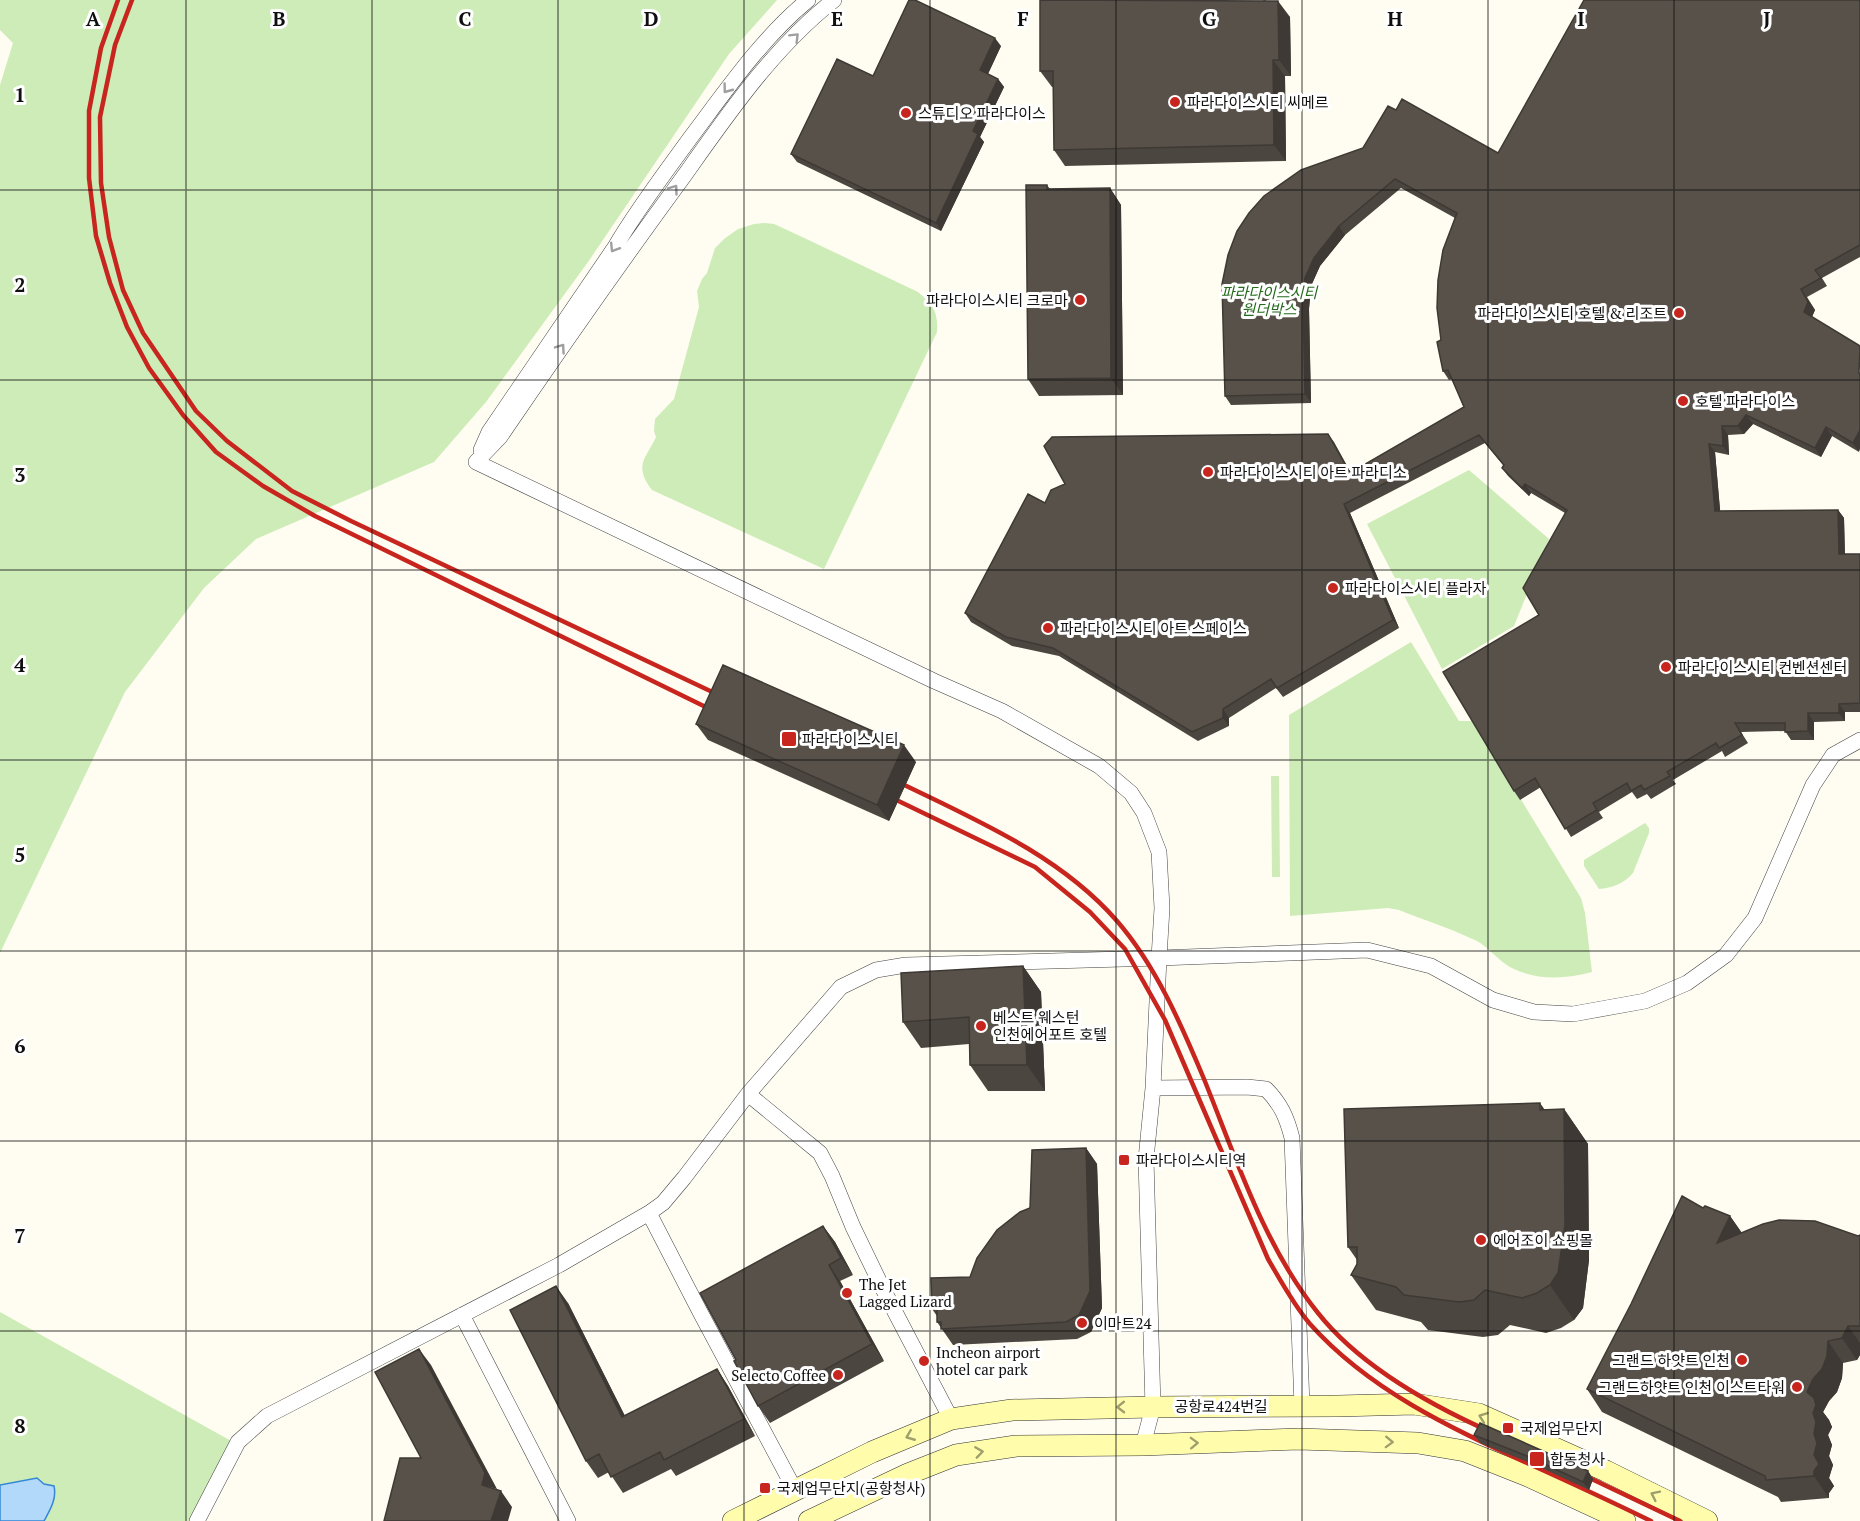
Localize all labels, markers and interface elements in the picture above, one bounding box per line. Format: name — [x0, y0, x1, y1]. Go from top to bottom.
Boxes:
text: A — [86, 5, 101, 32]
text: B — [273, 5, 286, 32]
text: C — [458, 5, 472, 32]
text: D — [644, 5, 658, 32]
text: E — [831, 5, 843, 32]
text: F — [1017, 5, 1029, 32]
text: G — [1202, 5, 1216, 32]
text: H — [1387, 5, 1403, 32]
text: I — [1577, 5, 1585, 32]
text: J — [1763, 5, 1771, 32]
one-way arrow — [788, 33, 799, 43]
text: 1 — [14, 81, 26, 108]
one-way arrow — [723, 83, 734, 94]
place label: 파라다이스시티 씨메르 — [1187, 92, 1329, 112]
marker: 파라다이스시티 씨메르 — [1168, 95, 1182, 109]
place label: 스튜디오 파라다이스 — [918, 103, 1046, 123]
marker: 스튜디오 파라다이스 — [899, 106, 913, 120]
one-way arrow — [667, 185, 678, 196]
one-way arrow — [609, 242, 621, 252]
text: 2 — [14, 271, 26, 298]
park label: 파라다이스시티 원더박스 — [1221, 282, 1318, 319]
place label: 파라다이스시티 크로마 — [926, 290, 1068, 310]
marker: 파라다이스시티 크로마 — [1073, 293, 1087, 307]
place label: 파라다이스시티 호텔 & 리조트 — [1477, 303, 1667, 323]
marker: 파라다이스시티 호텔 & 리조트 — [1672, 306, 1686, 320]
one-way arrow — [554, 344, 565, 355]
place label: 호텔 파라다이스 — [1695, 391, 1795, 411]
marker: 호텔 파라다이스 — [1676, 394, 1690, 408]
text: 3 — [14, 461, 26, 488]
place label: 파라다이스시티 아트 파라디소 — [1220, 462, 1407, 482]
marker: 파라다이스시티 아트 파라디소 — [1201, 465, 1215, 479]
place label: 파라다이스시티 플라자 — [1345, 578, 1487, 598]
marker: 파라다이스시티 플라자 — [1326, 581, 1340, 595]
place label: 파라다이스시티 아트 스페이스 — [1060, 618, 1247, 638]
marker: 파라다이스시티 아트 스페이스 — [1041, 621, 1055, 635]
text: 4 — [14, 651, 26, 678]
place label: 파라다이스시티 컨벤션센터 — [1678, 657, 1847, 677]
marker: 파라다이스시티 컨벤션센터 — [1659, 660, 1673, 674]
place label: 파라다이스시티 — [802, 729, 899, 749]
marker: 파라다이스시티 — [780, 730, 798, 748]
text: 5 — [14, 841, 26, 868]
place label: 베스트 웨스턴 인천에어포트 호텔 — [993, 1007, 1107, 1044]
marker: 베스트 웨스턴 인천에어포트 호텔 — [974, 1019, 988, 1033]
text: 6 — [14, 1032, 26, 1059]
place label: 파라다이스시티역 — [1136, 1150, 1246, 1170]
marker: 파라다이스시티역 — [1117, 1153, 1131, 1167]
text: 7 — [14, 1222, 26, 1249]
place label: 에어조이 쇼핑몰 — [1493, 1230, 1593, 1250]
marker: 에어조이 쇼핑몰 — [1474, 1233, 1488, 1247]
place label: The Jet Lagged Lizard — [859, 1274, 952, 1311]
marker: The Jet Lagged Lizard — [840, 1286, 854, 1300]
place label: 이마트24 — [1094, 1313, 1151, 1333]
marker: 이마트24 — [1075, 1316, 1089, 1330]
place label: Incheon airport hotel car park — [936, 1342, 1041, 1379]
place label: 그랜드 하얏트 인천 — [1612, 1350, 1730, 1370]
marker: 그랜드 하얏트 인천 — [1735, 1353, 1749, 1367]
marker: Incheon airport hotel car park — [917, 1354, 931, 1368]
place label: Selecto Coffee — [731, 1365, 826, 1385]
marker: Selecto Coffee — [831, 1368, 845, 1382]
place label: 그랜드하얏트 인천 이스트타워 — [1598, 1377, 1785, 1397]
marker: 그랜드하얏트 인천 이스트타워 — [1790, 1380, 1804, 1394]
street label: 공항로424번길 — [1175, 1396, 1268, 1416]
one-way arrow — [1117, 1401, 1126, 1414]
one-way arrow — [1478, 1411, 1489, 1424]
text: 8 — [14, 1412, 26, 1439]
place label: 국제업무단지 — [1520, 1418, 1603, 1438]
marker: 국제업무단지 — [1501, 1421, 1515, 1435]
one-way arrow — [905, 1429, 916, 1441]
one-way arrow — [1385, 1436, 1394, 1449]
one-way arrow — [1190, 1437, 1199, 1450]
one-way arrow — [974, 1446, 983, 1458]
place label: 합동청사 — [1550, 1449, 1605, 1469]
marker: 합동청사 — [1528, 1450, 1546, 1468]
place label: 국제업무단지(공항청사) — [777, 1478, 925, 1498]
marker: 국제업무단지(공항청사) — [758, 1481, 772, 1495]
one-way arrow — [1651, 1491, 1661, 1502]

